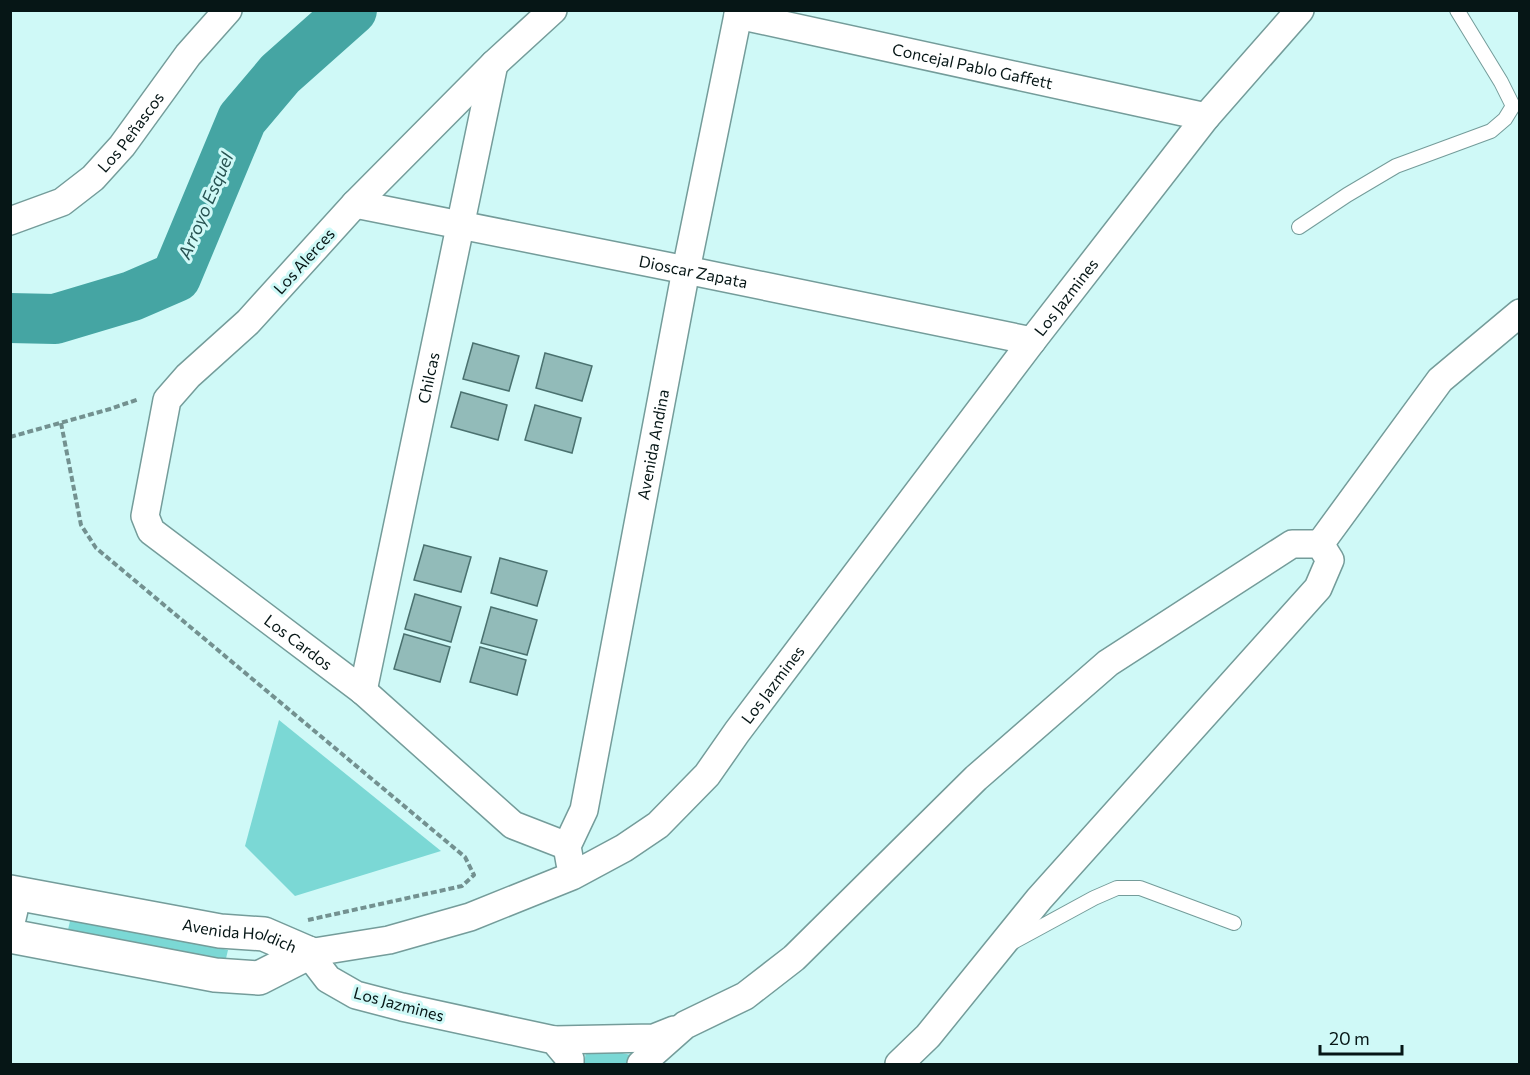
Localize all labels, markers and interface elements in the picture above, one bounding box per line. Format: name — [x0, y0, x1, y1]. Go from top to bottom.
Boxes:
street label: Concejal Pablo Gaffett — [891, 39, 1055, 92]
street label: Los Peñascos — [93, 88, 167, 176]
water label: Arroyo Esquel — [172, 149, 238, 263]
street label: Los Alerces — [269, 224, 338, 298]
street label: Dioscar Zapata — [637, 251, 749, 291]
street label: Los Jazmines — [1030, 254, 1102, 339]
street label: Chilcas — [413, 350, 443, 405]
street label: Avenida Andina — [633, 388, 672, 501]
street label: Los Cardos — [261, 610, 336, 674]
street label: Los Jazmines — [737, 642, 808, 727]
street label: Avenida Holdich — [181, 914, 300, 956]
street label: Los Jazmines — [352, 982, 446, 1025]
scale bar — [1320, 1018, 1402, 1056]
text: 20 m — [1329, 1027, 1370, 1049]

